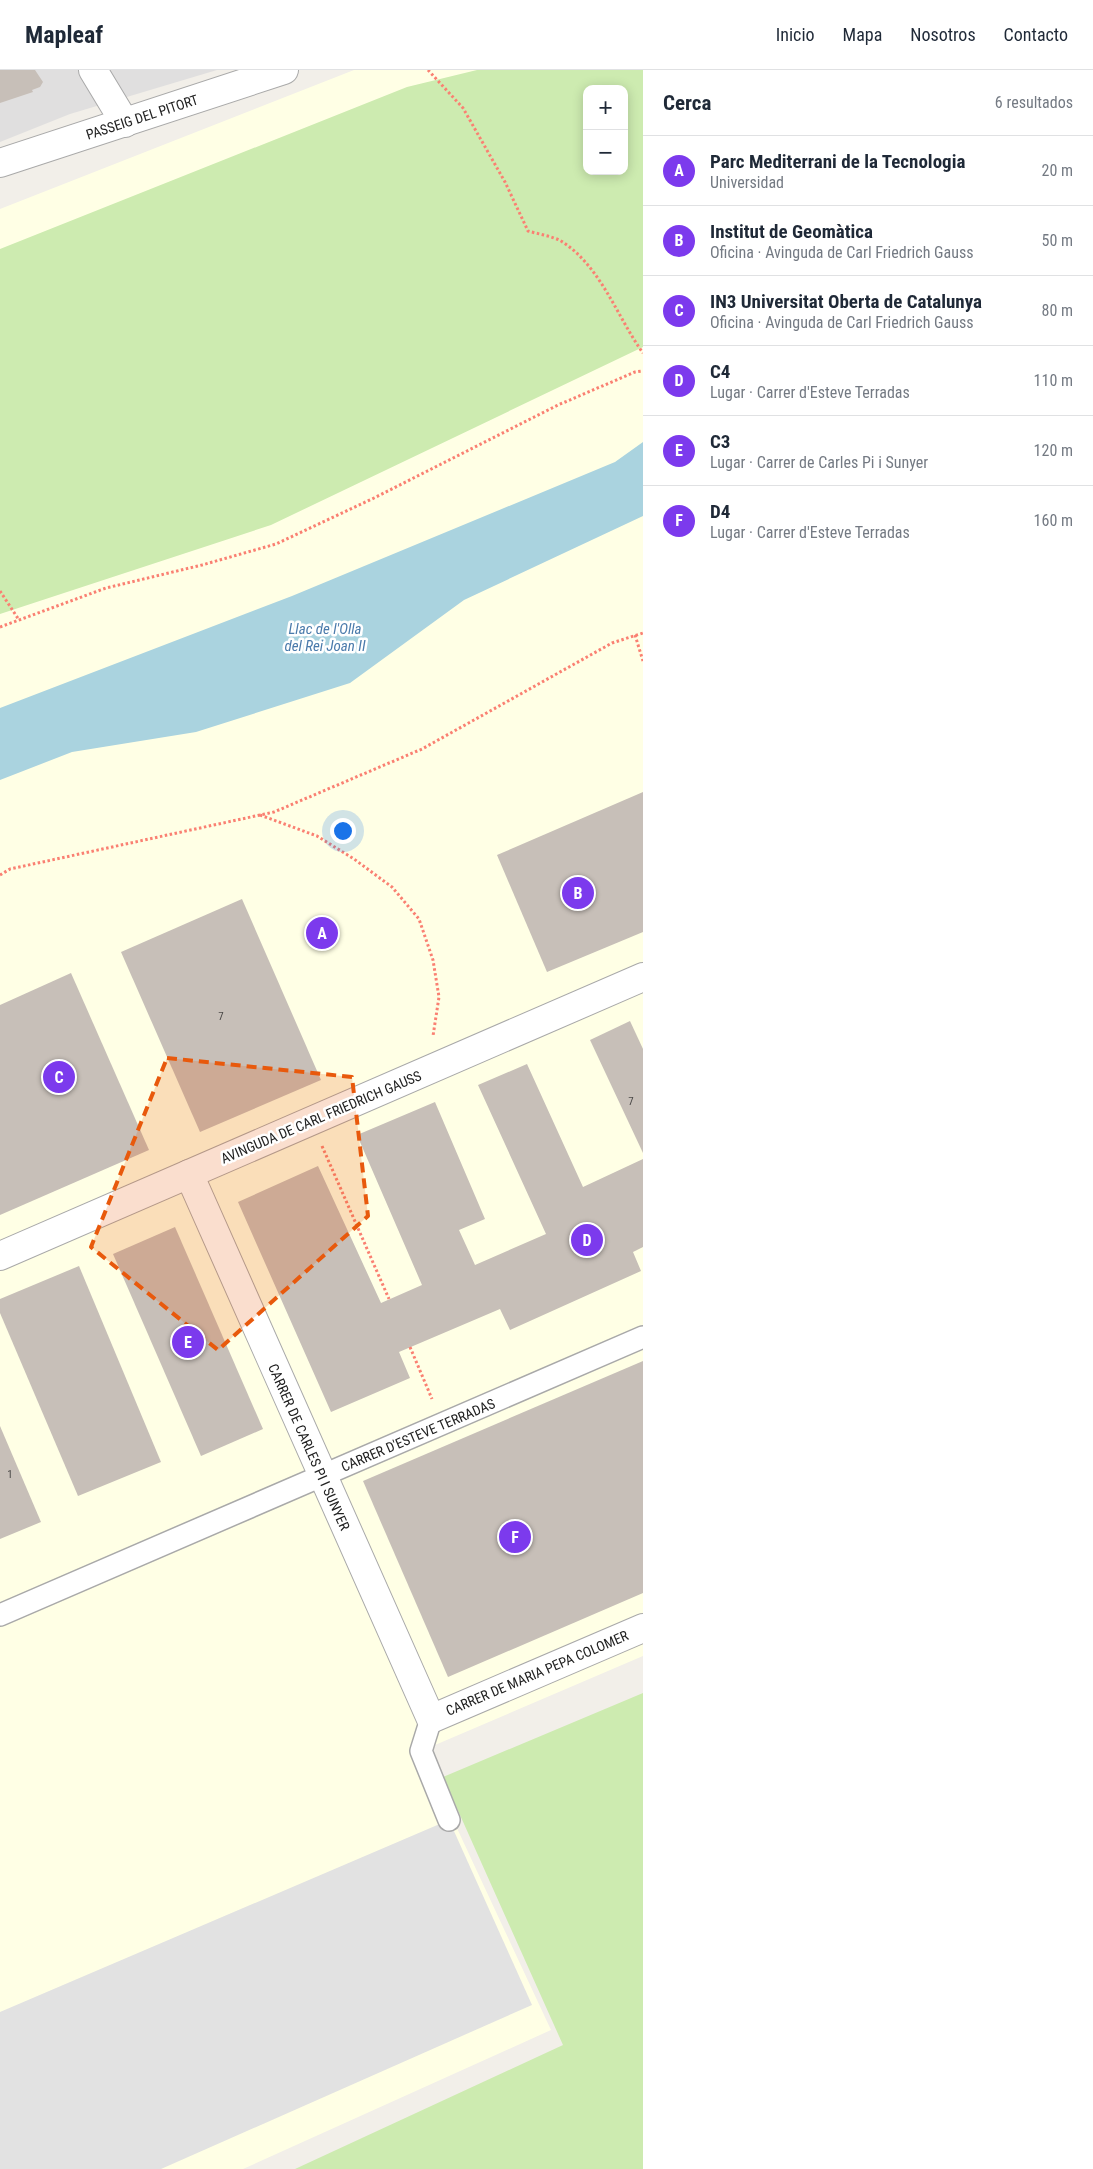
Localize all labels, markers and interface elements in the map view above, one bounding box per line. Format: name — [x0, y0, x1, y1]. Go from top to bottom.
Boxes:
text: Mapleaf — [25, 21, 103, 49]
text: Inicio — [776, 24, 815, 45]
text: Mapa — [843, 24, 882, 45]
text: Nosotros — [910, 24, 976, 45]
text: Contacto — [1004, 24, 1068, 45]
map controls — [583, 85, 628, 175]
button: + — [583, 85, 628, 130]
street label: PASSEIG DEL PITORT — [84, 91, 200, 143]
text: Cerca — [663, 91, 711, 115]
text: 6 resultados — [995, 93, 1073, 112]
button: − — [583, 130, 628, 175]
text: Parc Mediterrani de la Tecnologia — [710, 150, 965, 173]
text: A — [674, 161, 684, 180]
text: 20 m — [1041, 161, 1073, 180]
text: Universidad — [710, 173, 784, 192]
text: Institut de Geomàtica — [710, 220, 873, 243]
text: B — [675, 231, 683, 250]
text: 50 m — [1041, 231, 1073, 250]
text: Oficina · Avinguda de Carl Friedrich Gauss — [710, 243, 974, 262]
text: IN3 Universitat Oberta de Catalunya — [710, 290, 982, 313]
text: C — [674, 301, 684, 320]
text: 80 m — [1041, 301, 1073, 320]
text: Oficina · Avinguda de Carl Friedrich Gauss — [710, 313, 974, 332]
text: C4 — [710, 360, 730, 383]
text: D — [674, 371, 684, 390]
text: 110 m — [1034, 371, 1073, 390]
text: Lugar · Carrer d'Esteve Terradas — [710, 383, 910, 402]
text: C3 — [710, 430, 730, 453]
text: E — [675, 441, 683, 460]
text: 120 m — [1034, 441, 1073, 460]
text: Lugar · Carrer de Carles Pi i Sunyer — [710, 453, 928, 472]
text: D4 — [710, 500, 730, 523]
text: F — [675, 511, 683, 530]
text: 160 m — [1034, 511, 1073, 530]
text: Lugar · Carrer d'Esteve Terradas — [710, 523, 910, 542]
water label: Llac de l'Olla del Rei Joan II — [284, 620, 366, 655]
your location — [330, 818, 356, 844]
pin: B — [562, 874, 594, 912]
pin: A — [306, 914, 338, 952]
house number: 7 — [218, 1010, 224, 1023]
pin: C — [43, 1058, 75, 1096]
street label: AVINGUDA DE CARL FRIEDRICH GAUSS — [218, 1067, 424, 1167]
house number: 7 — [628, 1095, 634, 1108]
pin: D — [571, 1221, 603, 1259]
pin: E — [172, 1323, 204, 1361]
street label: CARRER DE CARLES PI I SUNYER — [265, 1361, 353, 1533]
street label: CARRER D'ESTEVE TERRADAS — [339, 1395, 497, 1475]
house number: 1 — [7, 1468, 13, 1481]
pin: F — [499, 1518, 531, 1556]
street label: CARRER DE MARIA PEPA COLOMER — [443, 1627, 631, 1719]

